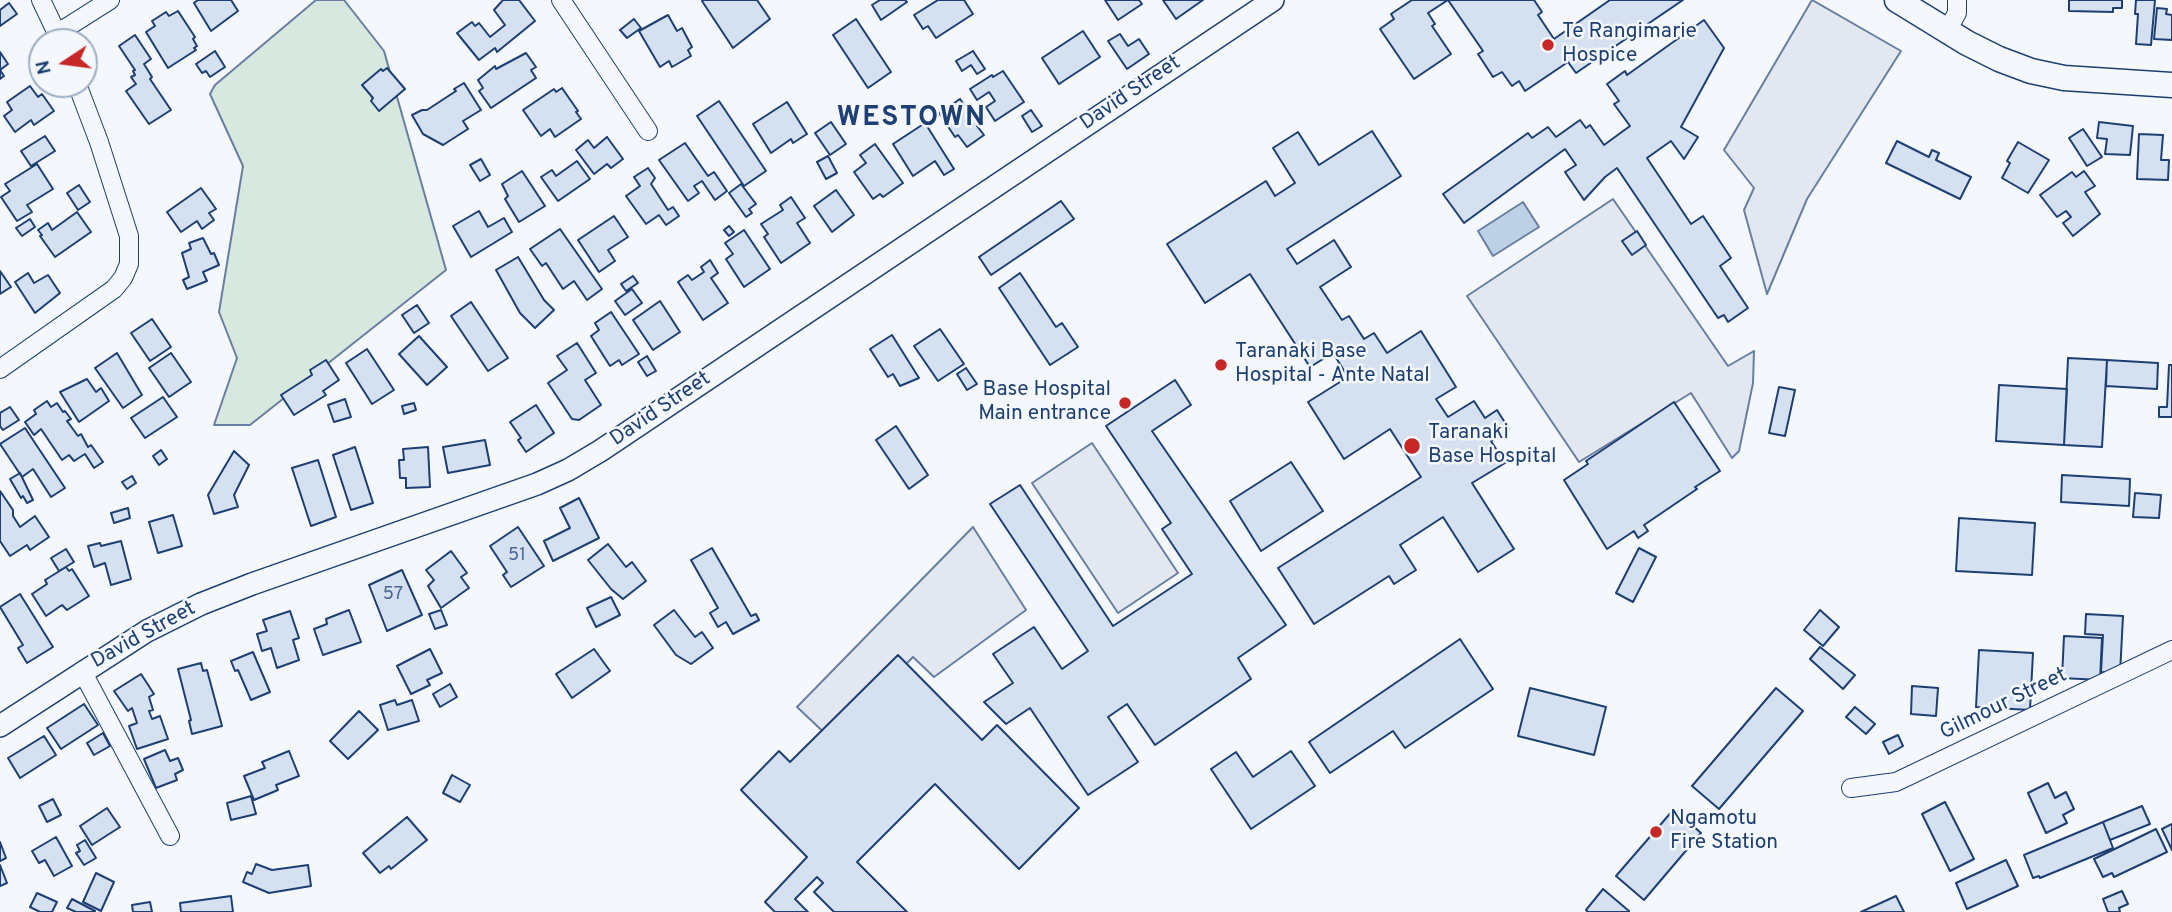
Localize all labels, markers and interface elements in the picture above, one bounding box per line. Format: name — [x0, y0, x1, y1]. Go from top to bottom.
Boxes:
place label: Te Rangimarie Hospice — [1562, 20, 1697, 70]
north arrow — [28, 28, 98, 98]
marker: Te Rangimarie Hospice — [1540, 37, 1556, 53]
street label: David Street — [1076, 51, 1186, 137]
text: N — [31, 58, 58, 77]
district label: WESTOWN — [838, 102, 986, 136]
place label: Taranaki Base Hospital - Ante Natal — [1235, 340, 1430, 390]
marker: Taranaki Base Hospital - Ante Natal — [1213, 357, 1229, 373]
street label: David Street — [606, 367, 716, 453]
place label: Base Hospital Main entrance — [978, 378, 1111, 428]
marker: Base Hospital Main entrance — [1117, 395, 1133, 411]
place label: Taranaki Base Hospital — [1428, 421, 1556, 471]
marker: Taranaki Base Hospital — [1402, 436, 1422, 456]
house number: 51 — [508, 545, 526, 567]
house number: 57 — [383, 584, 403, 606]
street label: David Street — [87, 597, 201, 675]
street label: Gilmour Street — [1936, 663, 2072, 747]
place label: Ngamotu Fire Station — [1670, 807, 1778, 857]
marker: Ngamotu Fire Station — [1648, 824, 1664, 840]

